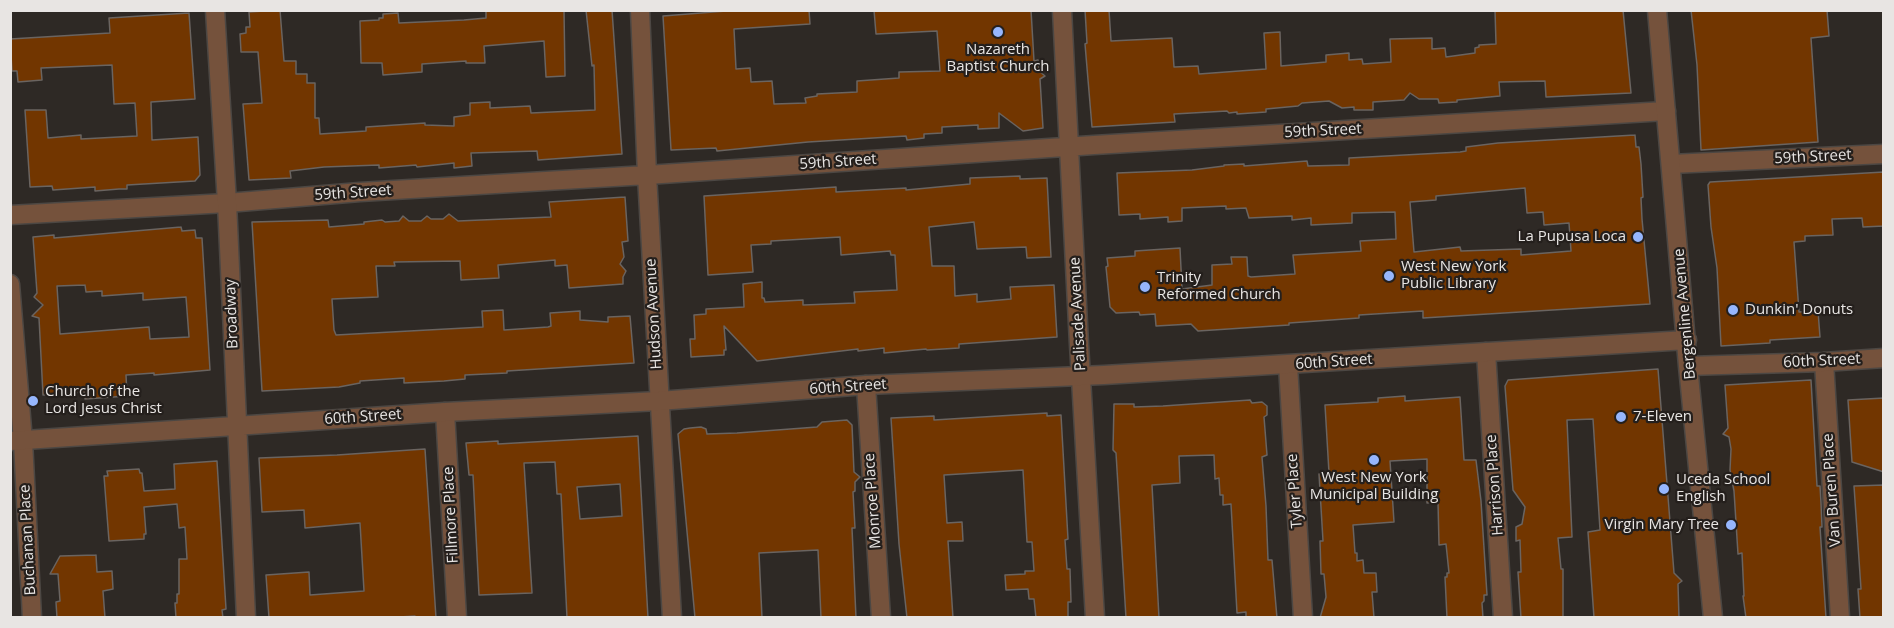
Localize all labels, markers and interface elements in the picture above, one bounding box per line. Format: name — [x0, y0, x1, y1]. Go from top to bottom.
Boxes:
marker: Nazareth Baptist Church — [991, 25, 1005, 39]
place label: Nazareth Baptist Church — [946, 41, 1050, 76]
street label: 59th Street — [1284, 120, 1362, 142]
street label: 59th Street — [1774, 146, 1852, 168]
street label: 59th Street — [799, 150, 877, 174]
street label: 59th Street — [314, 181, 392, 205]
place label: La Pupusa Loca — [1518, 228, 1626, 246]
marker: La Pupusa Loca — [1631, 230, 1645, 244]
street label: Bergenline Avenue — [1670, 248, 1700, 380]
street label: Palisade Avenue — [1066, 257, 1090, 371]
street label: Hudson Avenue — [642, 258, 666, 370]
place label: West New York Public Library — [1401, 258, 1506, 293]
place label: Trinity Reformed Church — [1157, 269, 1281, 304]
marker: West New York Public Library — [1382, 269, 1396, 283]
street label: Broadway — [222, 279, 242, 349]
marker: Trinity Reformed Church — [1138, 280, 1152, 294]
place label: Dunkin' Donuts — [1745, 301, 1853, 319]
marker: Dunkin' Donuts — [1726, 303, 1740, 317]
street label: 60th Street — [1295, 350, 1373, 374]
street label: 60th Street — [1783, 350, 1861, 372]
street label: 60th Street — [809, 375, 887, 399]
place label: Church of the Lord Jesus Christ — [45, 383, 162, 418]
marker: Church of the Lord Jesus Christ — [26, 394, 40, 408]
street label: 60th Street — [324, 405, 402, 429]
place label: 7-Eleven — [1633, 408, 1692, 426]
marker: 7-Eleven — [1614, 410, 1628, 424]
street label: Van Buren Place — [1819, 433, 1845, 547]
street label: Harrison Place — [1482, 434, 1508, 536]
street label: Monroe Place — [861, 453, 885, 549]
street label: Tyler Place — [1283, 453, 1307, 529]
marker: West New York Municipal Building — [1367, 453, 1381, 467]
street label: Fillmore Place — [439, 466, 463, 564]
place label: West New York Municipal Building — [1310, 469, 1438, 504]
place label: Uceda School English — [1676, 471, 1770, 506]
marker: Uceda School English — [1657, 482, 1671, 496]
street label: Buchanan Place — [16, 484, 40, 596]
place label: Virgin Mary Tree — [1605, 516, 1719, 534]
marker: Virgin Mary Tree — [1724, 518, 1738, 532]

